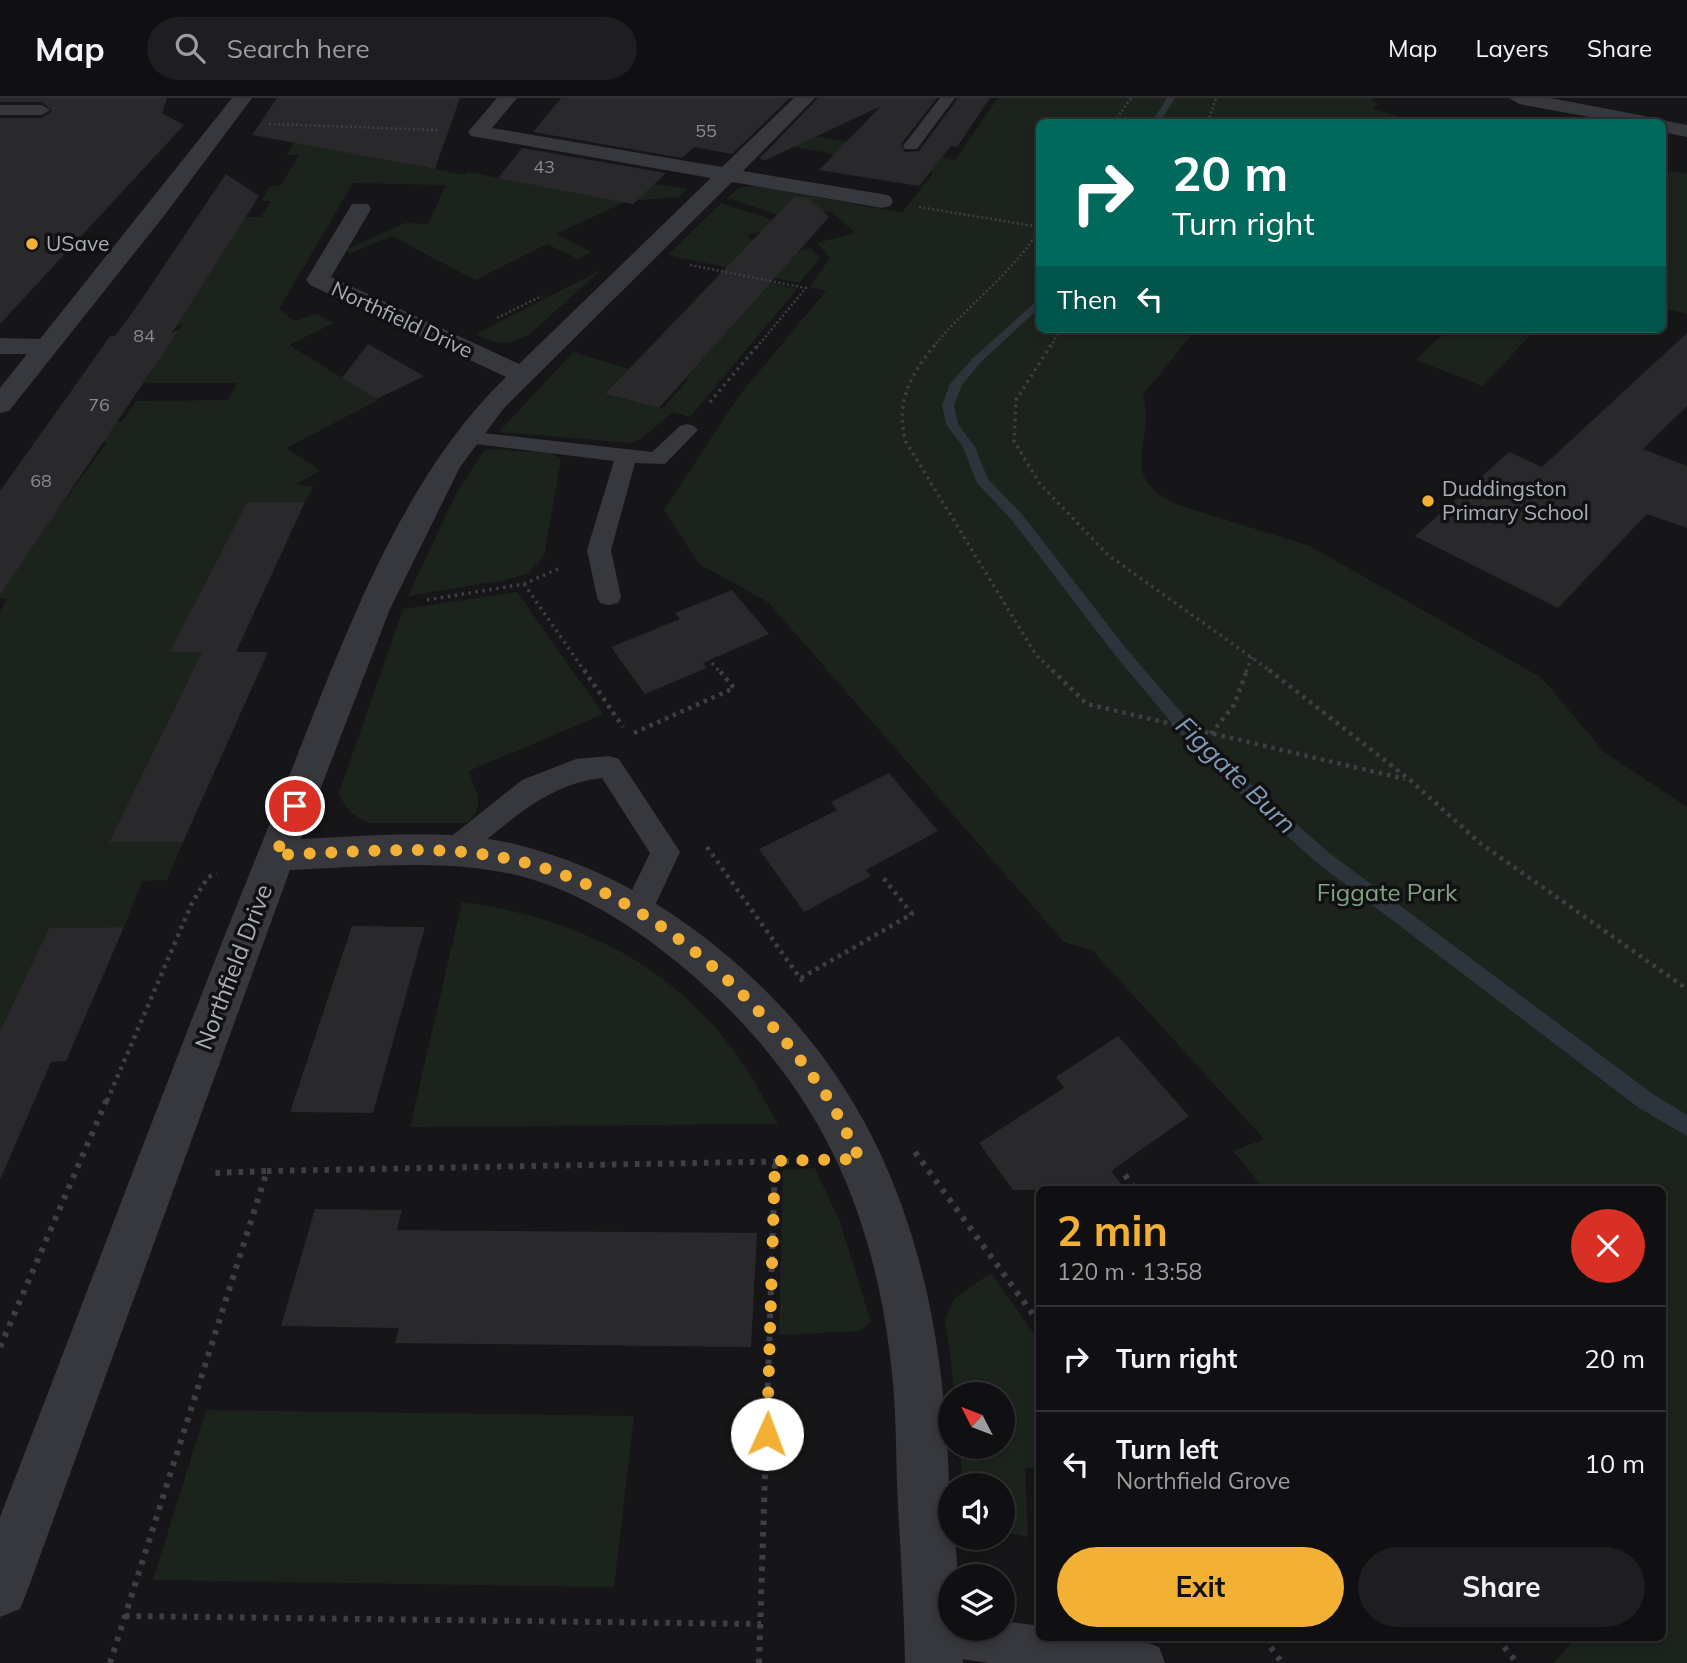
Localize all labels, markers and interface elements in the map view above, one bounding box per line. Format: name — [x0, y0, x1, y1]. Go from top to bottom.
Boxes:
search box — [147, 17, 637, 80]
text: Map — [35, 28, 105, 69]
icon: search — [171, 29, 209, 67]
text: Search here — [227, 32, 370, 65]
text: Map — [1388, 33, 1437, 63]
text: Layers — [1475, 33, 1549, 63]
text: Share — [1587, 33, 1652, 63]
house number: 55 — [695, 119, 717, 142]
text: 20 m — [1172, 142, 1288, 203]
icon: right — [1057, 147, 1148, 238]
house number: 43 — [533, 155, 555, 178]
text: Turn right — [1172, 203, 1315, 243]
place label: USave — [46, 230, 109, 256]
marker: USave — [24, 236, 40, 252]
street label: Northfield Drive — [328, 275, 477, 363]
icon: left — [1131, 280, 1169, 318]
text: Then — [1057, 283, 1117, 316]
house number: 84 — [133, 324, 155, 347]
house number: 76 — [88, 393, 110, 416]
house number: 68 — [30, 469, 52, 492]
place label: Duddingston Primary School — [1442, 475, 1589, 525]
marker: Duddingston Primary School — [1420, 493, 1436, 509]
water label: Figgate Burn — [1169, 709, 1304, 840]
pin — [265, 776, 325, 836]
icon: arrive — [276, 787, 314, 825]
park label: Figgate Park — [1317, 877, 1458, 907]
street label: Northfield Drive — [188, 880, 278, 1054]
text: 2 min — [1057, 1204, 1168, 1257]
button: close — [1571, 1209, 1645, 1283]
text: 120 m · 13:58 — [1057, 1257, 1202, 1286]
icon: right — [1057, 1340, 1095, 1378]
text: Turn right — [1116, 1342, 1237, 1375]
text: 20 m — [1584, 1342, 1645, 1375]
north arrow — [938, 1382, 1015, 1460]
map controls — [938, 1382, 1015, 1641]
position arrow — [730, 1397, 804, 1471]
text: Turn left — [1116, 1433, 1218, 1466]
icon: left — [1057, 1445, 1095, 1483]
text: 10 m — [1584, 1447, 1645, 1480]
text: Northfield Grove — [1116, 1466, 1290, 1495]
button: sound — [938, 1473, 1015, 1550]
button: Exit — [1057, 1547, 1344, 1627]
button: Share — [1358, 1547, 1645, 1627]
button: layers — [938, 1564, 1015, 1641]

